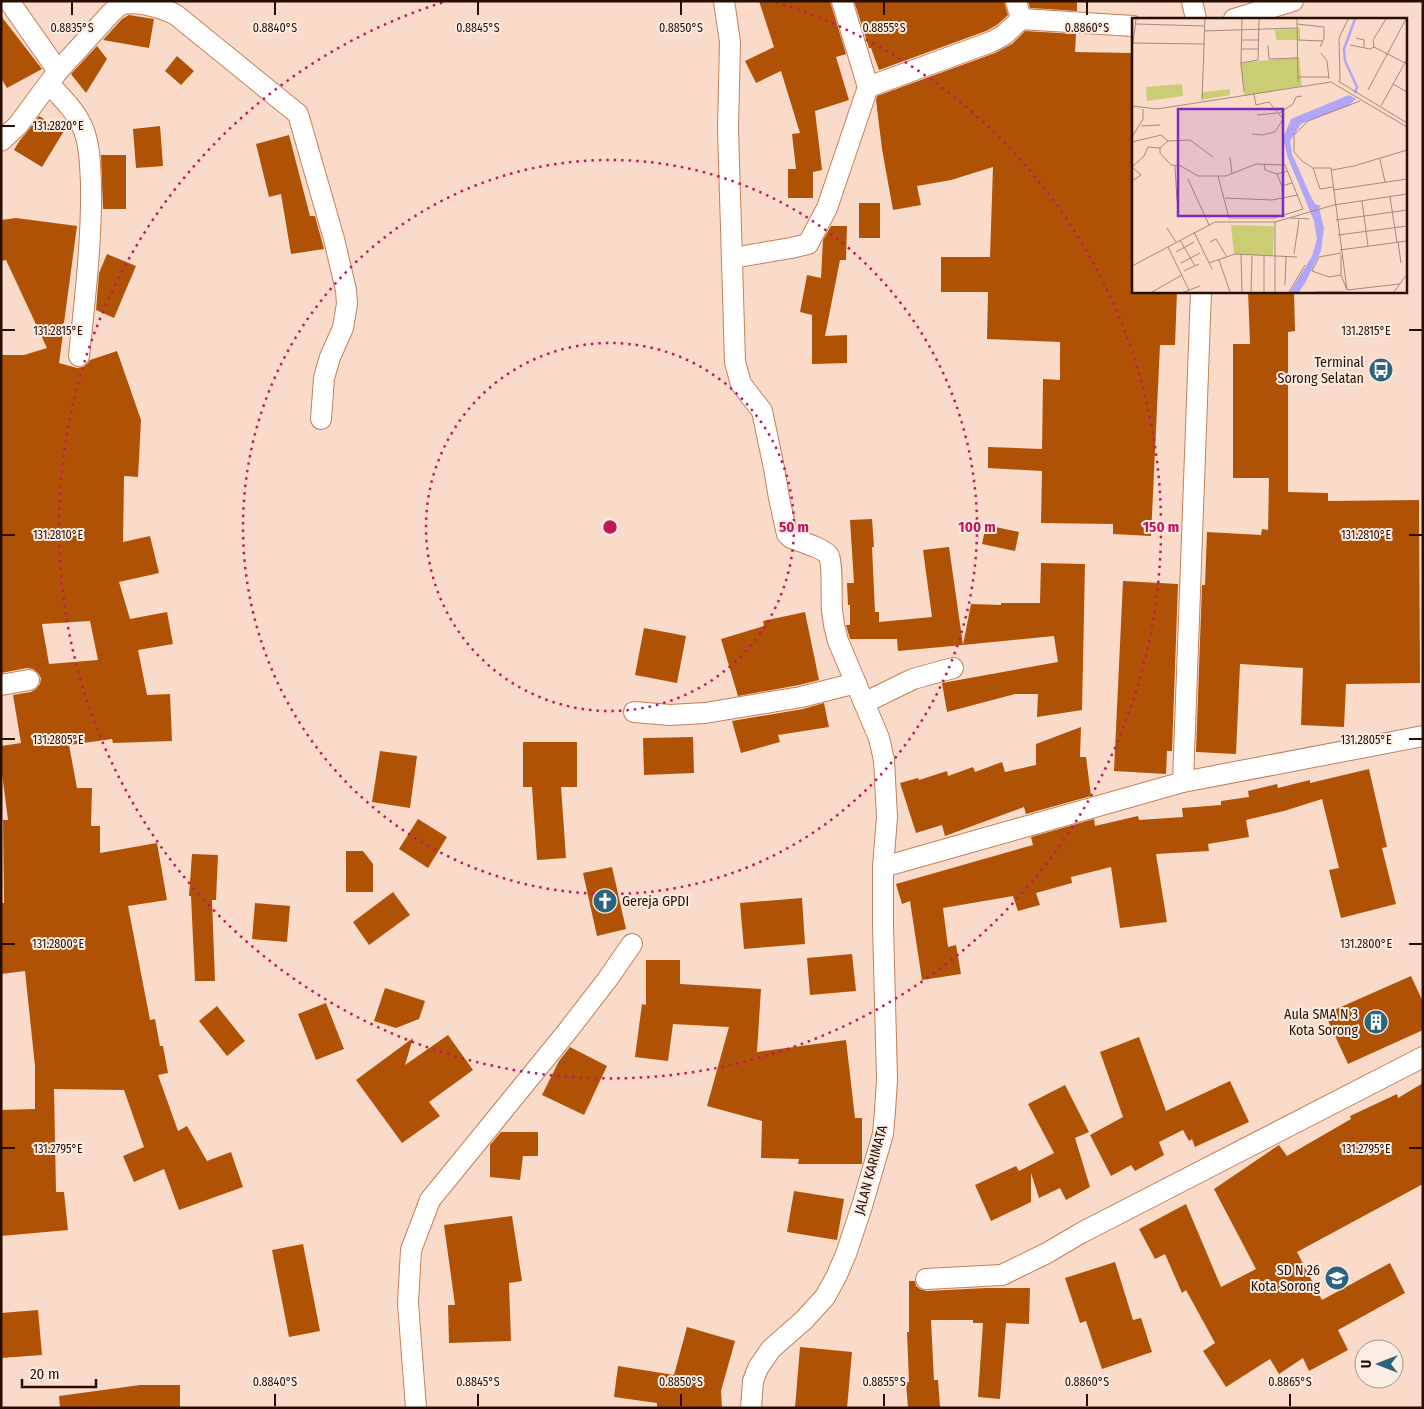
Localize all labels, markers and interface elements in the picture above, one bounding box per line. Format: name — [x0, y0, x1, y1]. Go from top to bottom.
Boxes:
inset map — [1132, 18, 1406, 292]
text: 0.8835°S — [50, 21, 94, 35]
text: 0.8840°S — [253, 21, 297, 35]
text: 0.8845°S — [456, 21, 500, 35]
text: 0.8850°S — [659, 21, 703, 35]
text: 0.8855°S — [862, 21, 906, 35]
text: 0.8860°S — [1065, 21, 1109, 35]
text: 131.2820°E — [32, 119, 84, 133]
text: 131.2815°E — [33, 324, 83, 338]
text: 131.2815°E — [1341, 324, 1391, 338]
place label: Terminal Sorong Selatan — [1278, 354, 1364, 387]
bus stop icon: Terminal Sorong Selatan — [1368, 357, 1394, 383]
centre of rings — [601, 518, 619, 536]
text: 50 m — [779, 518, 809, 536]
text: 100 m — [958, 518, 996, 536]
text: 150 m — [1143, 518, 1179, 536]
text: 131.2810°E — [33, 528, 83, 542]
text: 131.2810°E — [1341, 528, 1391, 542]
text: 131.2805°E — [32, 733, 84, 747]
text: 131.2805°E — [1340, 733, 1392, 747]
church icon: Gereja GPDI — [592, 888, 618, 914]
place label: Gereja GPDI — [622, 893, 689, 910]
text: 131.2800°E — [32, 937, 84, 951]
text: 131.2800°E — [1340, 937, 1392, 951]
place label: Aula SMA N 3 Kota Sorong — [1284, 1006, 1358, 1039]
building icon: Aula SMA N 3 Kota Sorong — [1363, 1009, 1389, 1035]
street label: JALAN KARIMATA — [851, 1123, 891, 1217]
text: 131.2795°E — [33, 1142, 83, 1156]
text: 131.2795°E — [1341, 1142, 1391, 1156]
place label: SD N 26 Kota Sorong — [1251, 1262, 1320, 1295]
school or university icon: SD N 26 Kota Sorong — [1324, 1265, 1350, 1291]
north arrow — [1354, 1339, 1404, 1389]
scale bar — [22, 1356, 96, 1388]
text: U — [1358, 1360, 1375, 1368]
text: 20 m — [30, 1365, 60, 1383]
text: 0.8840°S — [253, 1375, 297, 1389]
text: 0.8845°S — [456, 1375, 500, 1389]
text: 0.8850°S — [659, 1375, 703, 1389]
text: 0.8855°S — [862, 1375, 906, 1389]
text: 0.8860°S — [1065, 1375, 1109, 1389]
text: 0.8865°S — [1268, 1375, 1312, 1389]

